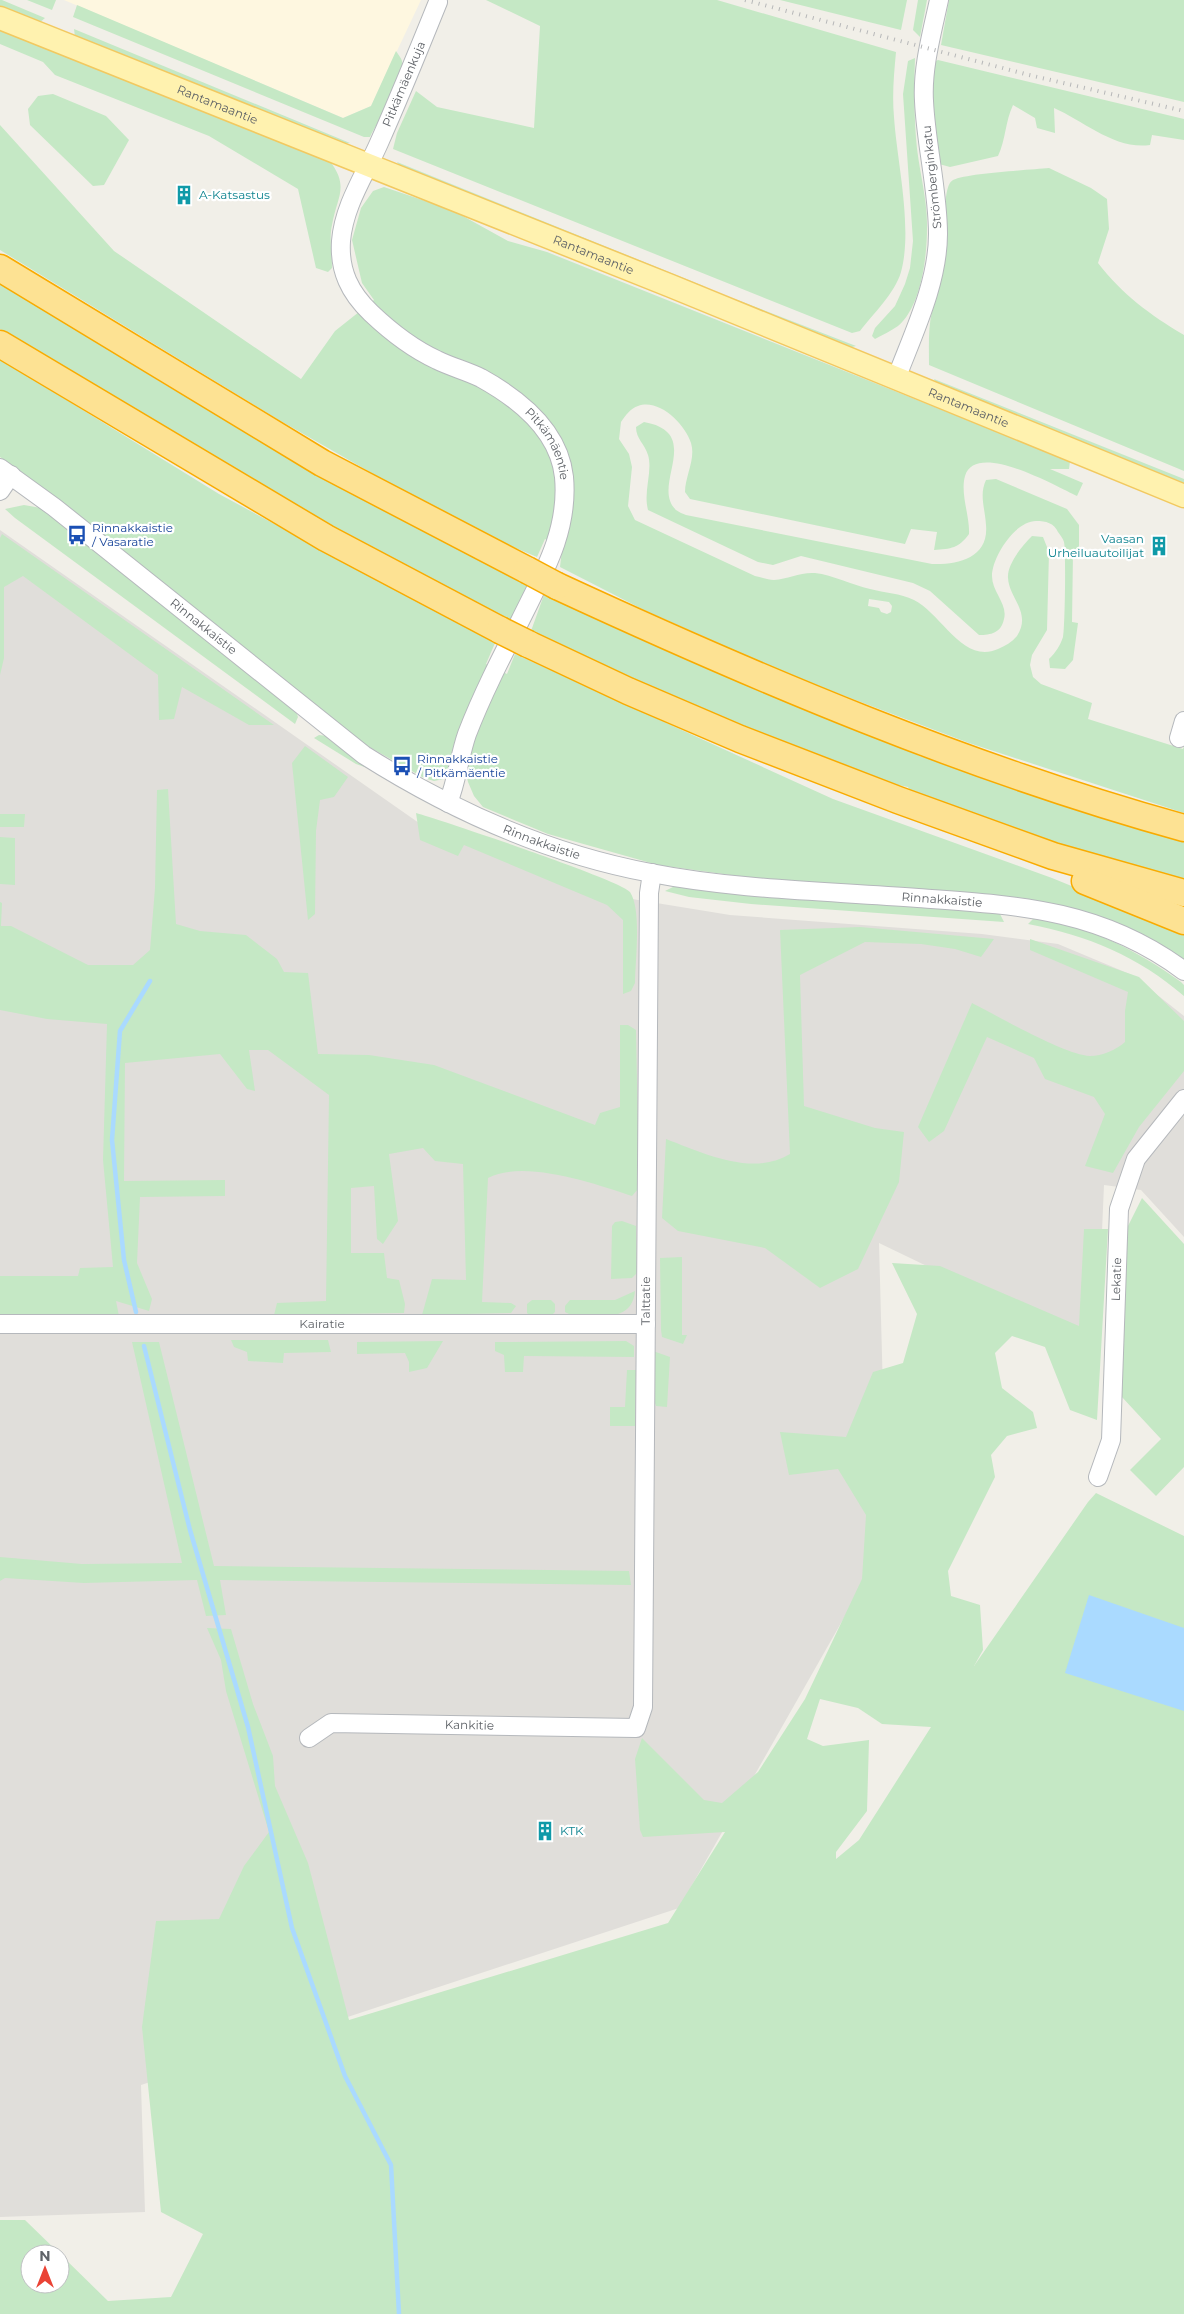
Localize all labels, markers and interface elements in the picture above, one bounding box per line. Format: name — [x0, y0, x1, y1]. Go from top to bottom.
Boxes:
street label: Pitkämäenkuja — [379, 39, 428, 129]
street label: Rantamaantie — [175, 81, 260, 127]
street label: Strömberginkatu — [919, 125, 944, 229]
building icon: A-Katsastus — [173, 184, 195, 206]
place label: A-Katsastus — [199, 187, 270, 202]
street label: Rantamaantie — [551, 232, 636, 277]
street label: Rantamaantie — [926, 384, 1011, 431]
street label: Pitkämäentie — [522, 404, 572, 481]
place label: Rinnakkaistie / Vasaratie — [91, 520, 173, 549]
bus stop icon: Rinnakkaistie / Vasaratie — [66, 524, 88, 546]
place label: Vaasan Urheiluautoilijat — [1048, 531, 1144, 560]
building icon: Vaasan Urheiluautoilijat — [1148, 535, 1170, 557]
street label: Rinnakkaistie — [167, 595, 240, 657]
place label: Rinnakkaistie / Pitkämäentie — [416, 751, 505, 780]
bus stop icon: Rinnakkaistie / Pitkämäentie — [391, 755, 413, 777]
street label: Rinnakkaistie — [501, 821, 582, 862]
street label: Rinnakkaistie — [901, 889, 983, 910]
street label: Lekatie — [1108, 1257, 1124, 1301]
street label: Talttatie — [638, 1276, 653, 1325]
street label: Kairatie — [299, 1316, 345, 1331]
street label: Kankitie — [445, 1717, 494, 1733]
building icon: KTK — [534, 1820, 556, 1842]
place label: KTK — [560, 1823, 584, 1838]
north arrow — [20, 2244, 70, 2294]
text: N — [39, 2247, 51, 2265]

